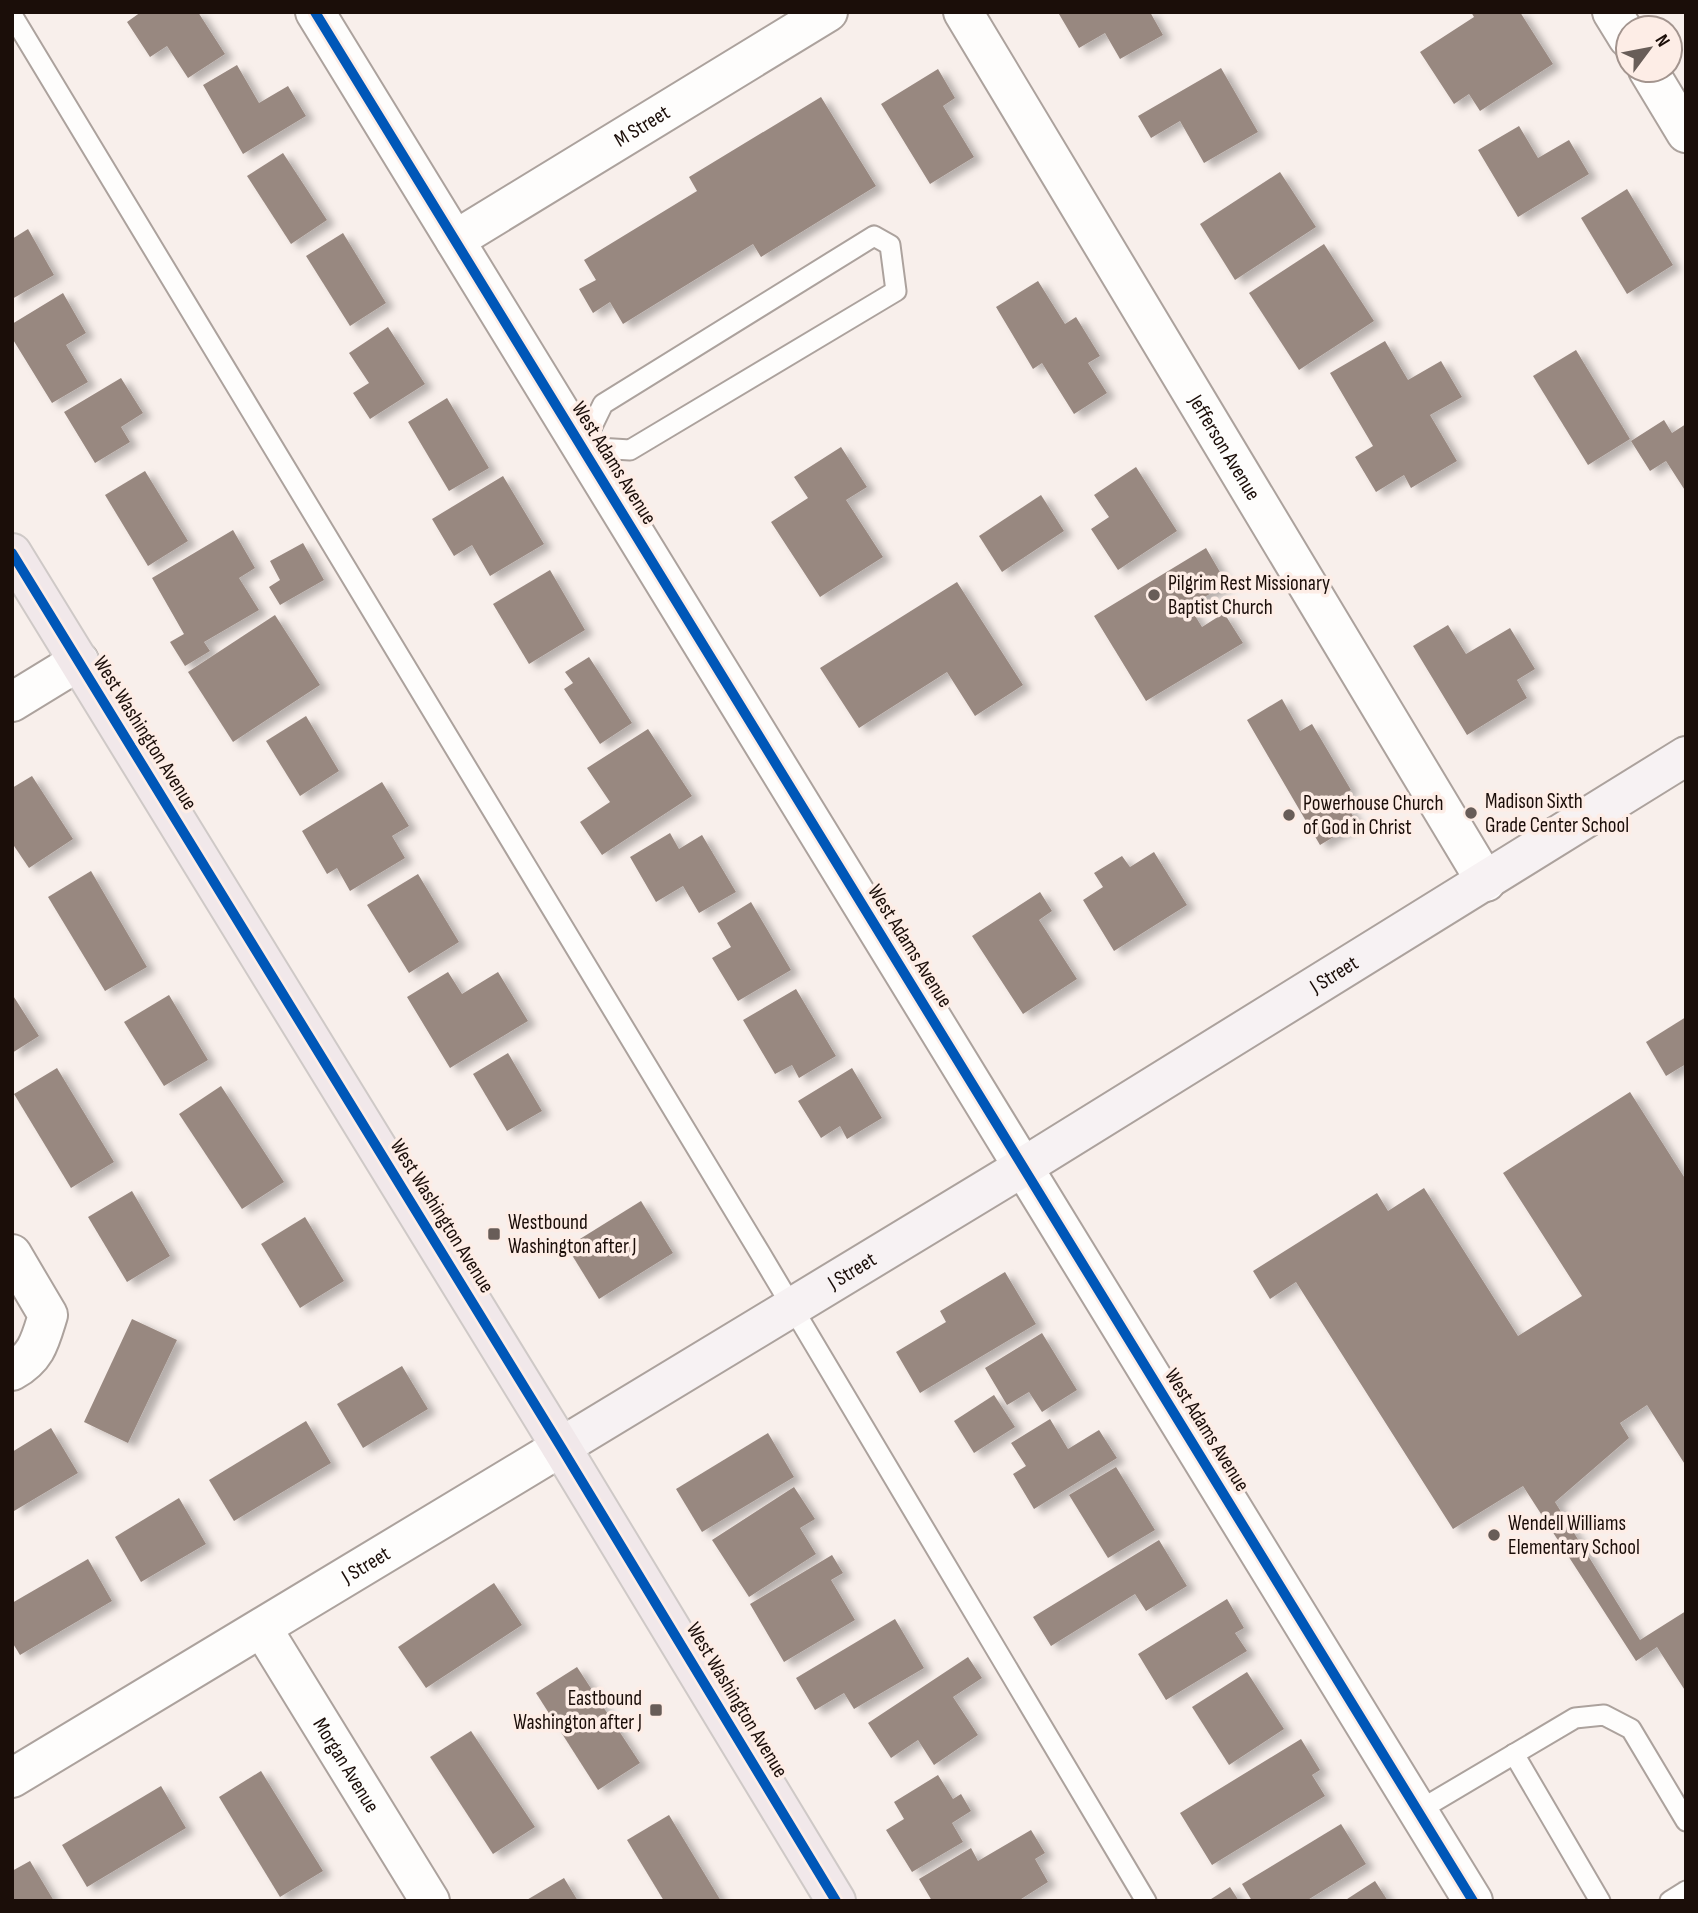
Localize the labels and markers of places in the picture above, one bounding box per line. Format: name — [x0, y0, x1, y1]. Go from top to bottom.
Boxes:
place label: Pilgrim Rest Missionary Baptist Church — [1168, 571, 1330, 620]
marker: Pilgrim Rest Missionary Baptist Church — [1146, 587, 1162, 603]
place label: Madison Sixth Grade Center School — [1485, 789, 1629, 838]
place label: Powerhouse Church of God in Christ — [1303, 791, 1444, 840]
marker: Madison Sixth Grade Center School — [1463, 805, 1479, 821]
marker: Powerhouse Church of God in Christ — [1281, 807, 1297, 823]
place label: Westbound Washington after J — [508, 1210, 637, 1259]
marker: Westbound Washington after J — [486, 1226, 502, 1242]
place label: Wendell Williams Elementary School — [1508, 1511, 1640, 1560]
marker: Wendell Williams Elementary School — [1486, 1527, 1502, 1543]
place label: Eastbound Washington after J — [513, 1686, 642, 1735]
marker: Eastbound Washington after J — [648, 1702, 664, 1718]

